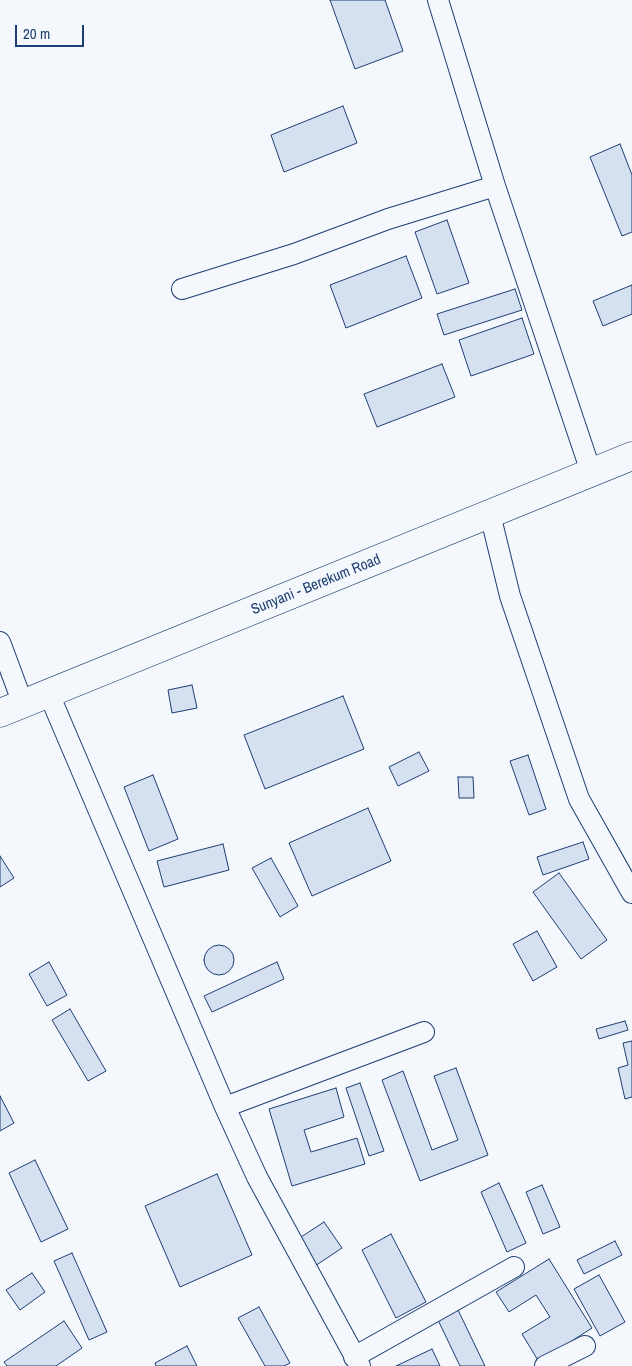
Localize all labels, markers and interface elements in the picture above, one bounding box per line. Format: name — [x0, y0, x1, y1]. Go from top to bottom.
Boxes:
scale bar — [18, 15, 86, 47]
text: 20 m — [23, 23, 50, 44]
street label: Sunyani - Berekum Road — [249, 551, 383, 619]

